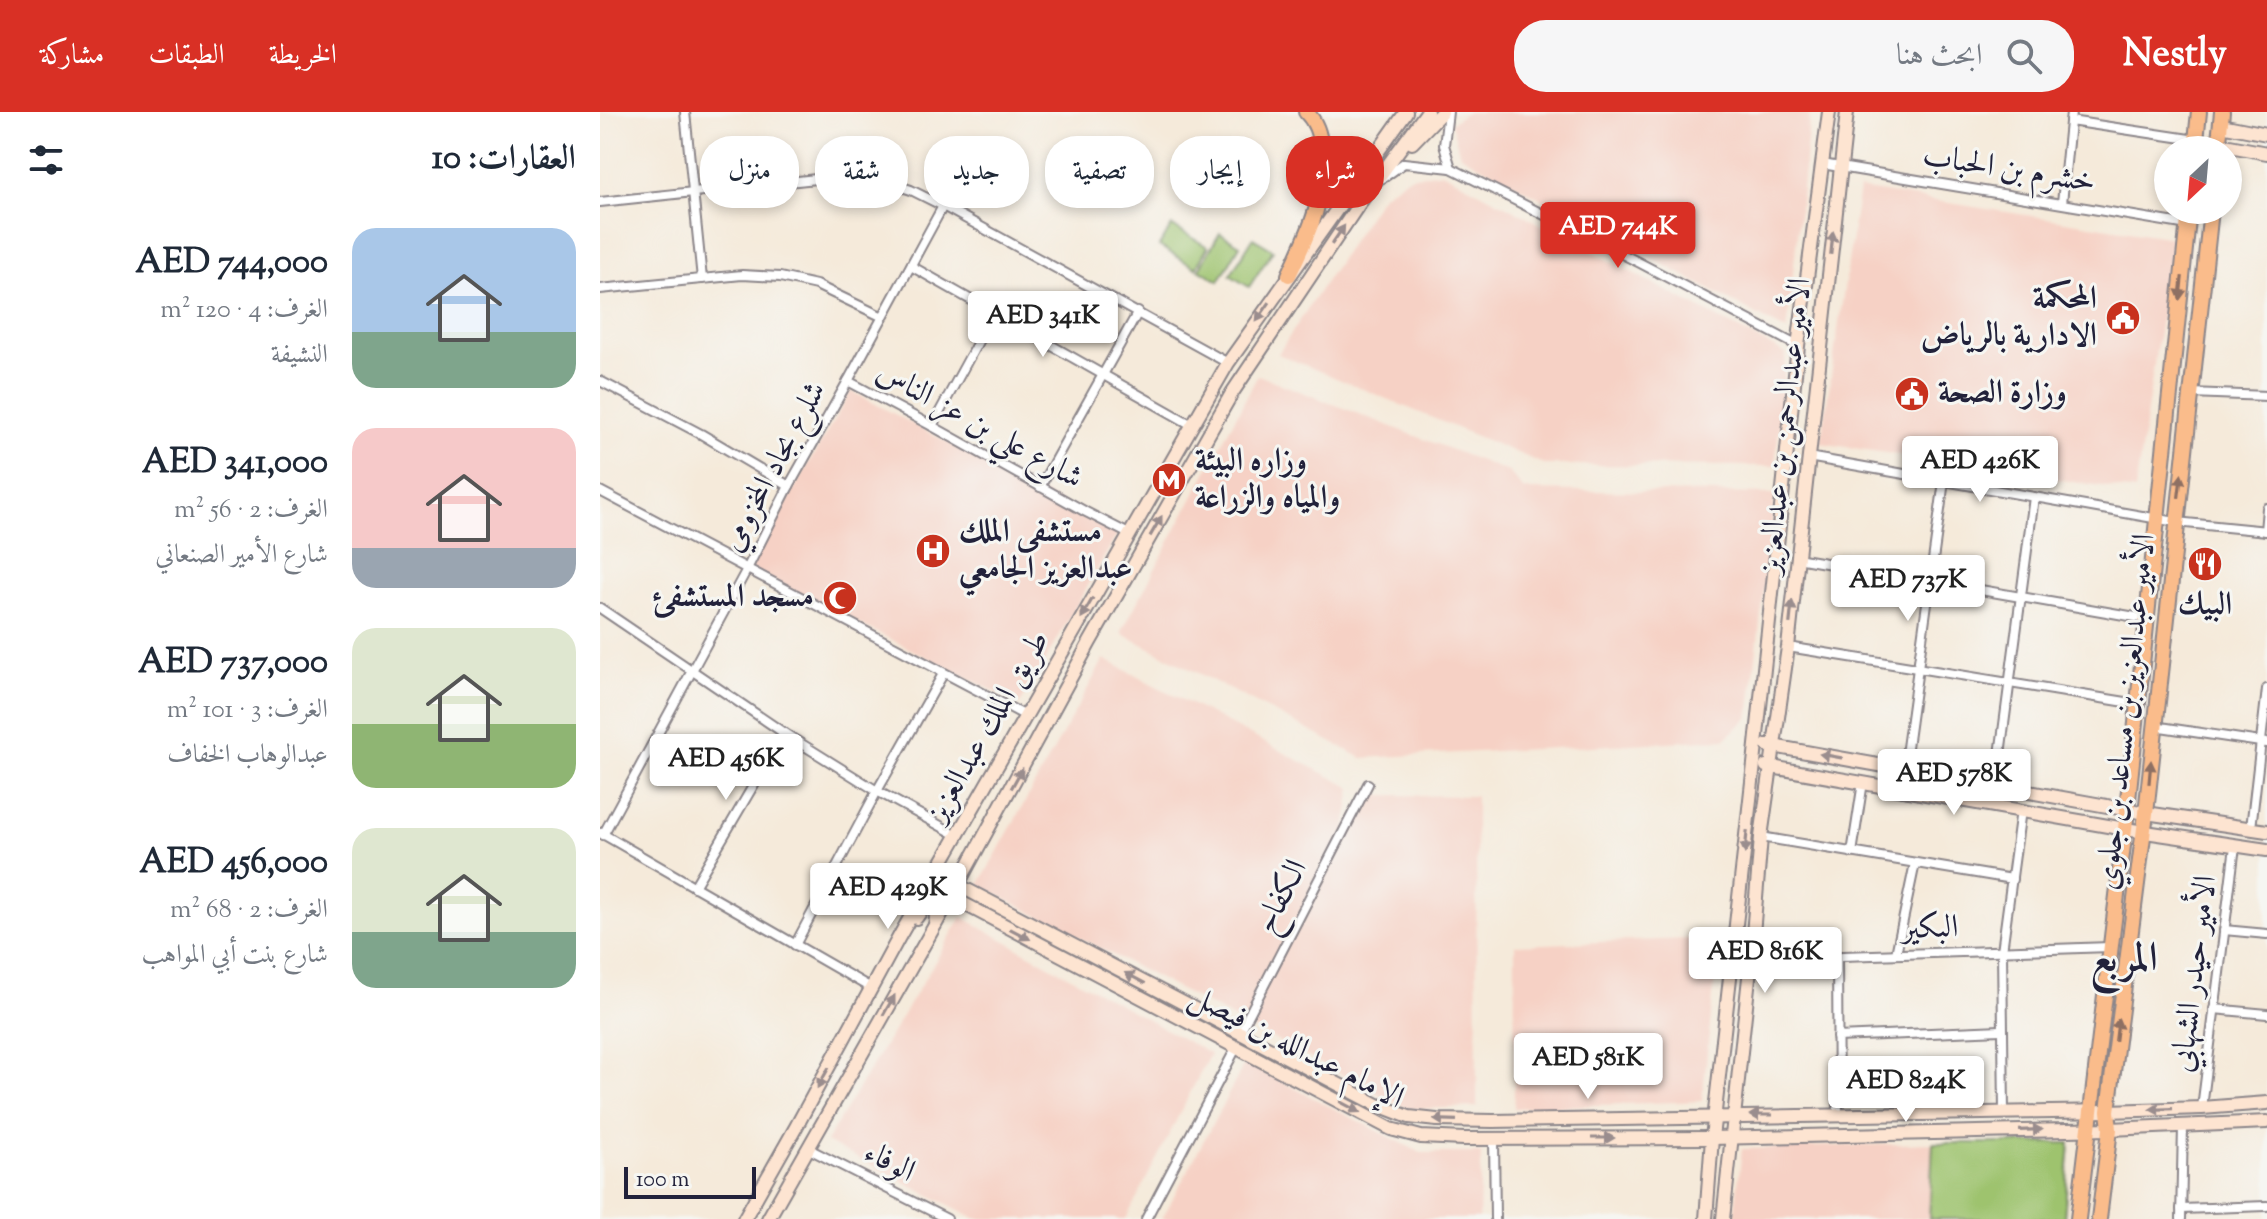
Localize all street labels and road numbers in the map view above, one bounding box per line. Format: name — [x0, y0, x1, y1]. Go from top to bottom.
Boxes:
street label: خشرم بن الحباب — [1919, 134, 2099, 208]
street label: الأمير عبدالرحمن بن عبدالعزيز — [1745, 275, 1824, 579]
street label: شارع علي بن عز الناس — [865, 350, 1091, 506]
street label: شلرع بجاد المخزومي — [711, 374, 840, 561]
street label: الأمير عبدالعزيز بن مساعد بن جلوي — [2083, 531, 2169, 893]
street label: طريق الملك عبدالعزيز — [914, 623, 1062, 834]
street label: الكفاح — [1244, 852, 1322, 943]
street label: الأمير حيدر الشهابي — [2158, 873, 2230, 1075]
street label: البكير — [1898, 905, 1959, 953]
street label: الإمام عبدالله بن فيصل — [1180, 974, 1411, 1124]
street label: الوفاء — [855, 1131, 923, 1195]

